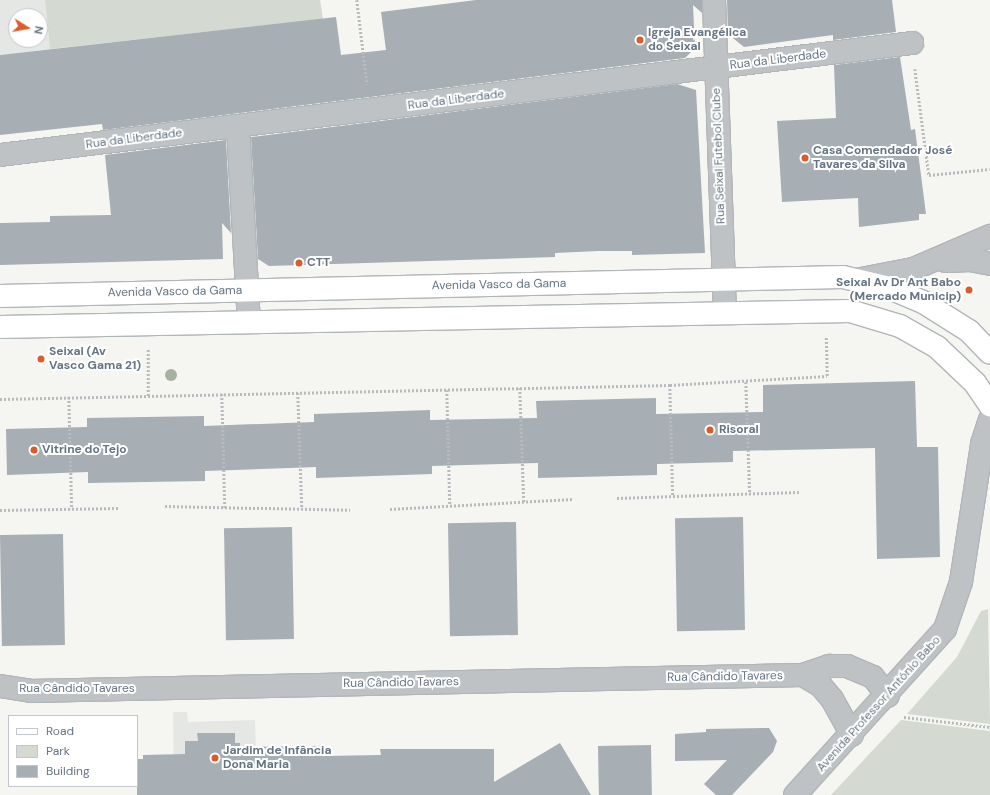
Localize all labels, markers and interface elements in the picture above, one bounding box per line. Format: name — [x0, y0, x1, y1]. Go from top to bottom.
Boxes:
north arrow — [8, 8, 48, 48]
text: N — [31, 25, 46, 35]
place label: Igreja Evangélica do Seixal — [648, 26, 746, 54]
marker: Igreja Evangélica do Seixal — [635, 35, 645, 45]
street label: Rua da Liberdade — [729, 47, 827, 73]
street label: Rua da Liberdade — [407, 87, 505, 113]
street label: Rua Seixal Futebol Clube — [709, 88, 729, 224]
street label: Rua da Liberdade — [85, 126, 183, 152]
place label: Casa Comendador José Tavares da Silva — [813, 144, 952, 172]
marker: Casa Comendador José Tavares da Silva — [800, 153, 810, 163]
place label: CTT — [307, 256, 330, 270]
marker: CTT — [294, 258, 304, 268]
place label: Seixal Av Dr Ant Babo (Mercado Municip) — [836, 276, 961, 304]
street label: Avenida Vasco da Gama — [432, 277, 566, 293]
street label: Avenida Vasco da Gama — [108, 284, 242, 300]
marker: Seixal Av Dr Ant Babo (Mercado Municip) — [964, 285, 974, 295]
place label: Seixal (Av Vasco Gama 21) — [49, 345, 141, 373]
marker: Seixal (Av Vasco Gama 21) — [36, 354, 46, 364]
place label: Risoral — [719, 423, 759, 437]
marker: Risoral — [704, 424, 716, 436]
place label: Vitrine do Tejo — [42, 443, 127, 457]
marker: Vitrine do Tejo — [29, 445, 39, 455]
street label: Avenida Professor António Babo — [814, 633, 944, 775]
street label: Rua Cândido Tavares — [667, 669, 783, 685]
street label: Rua Cândido Tavares — [343, 675, 459, 691]
street label: Rua Cândido Tavares — [19, 682, 135, 696]
legend — [8, 715, 138, 787]
text: Road — [46, 723, 74, 739]
text: Park — [46, 743, 70, 759]
place label: Jardim de Infância Dona Maria — [223, 744, 331, 772]
marker: Jardim de Infância Dona Maria — [210, 753, 220, 763]
text: Building — [46, 763, 90, 779]

